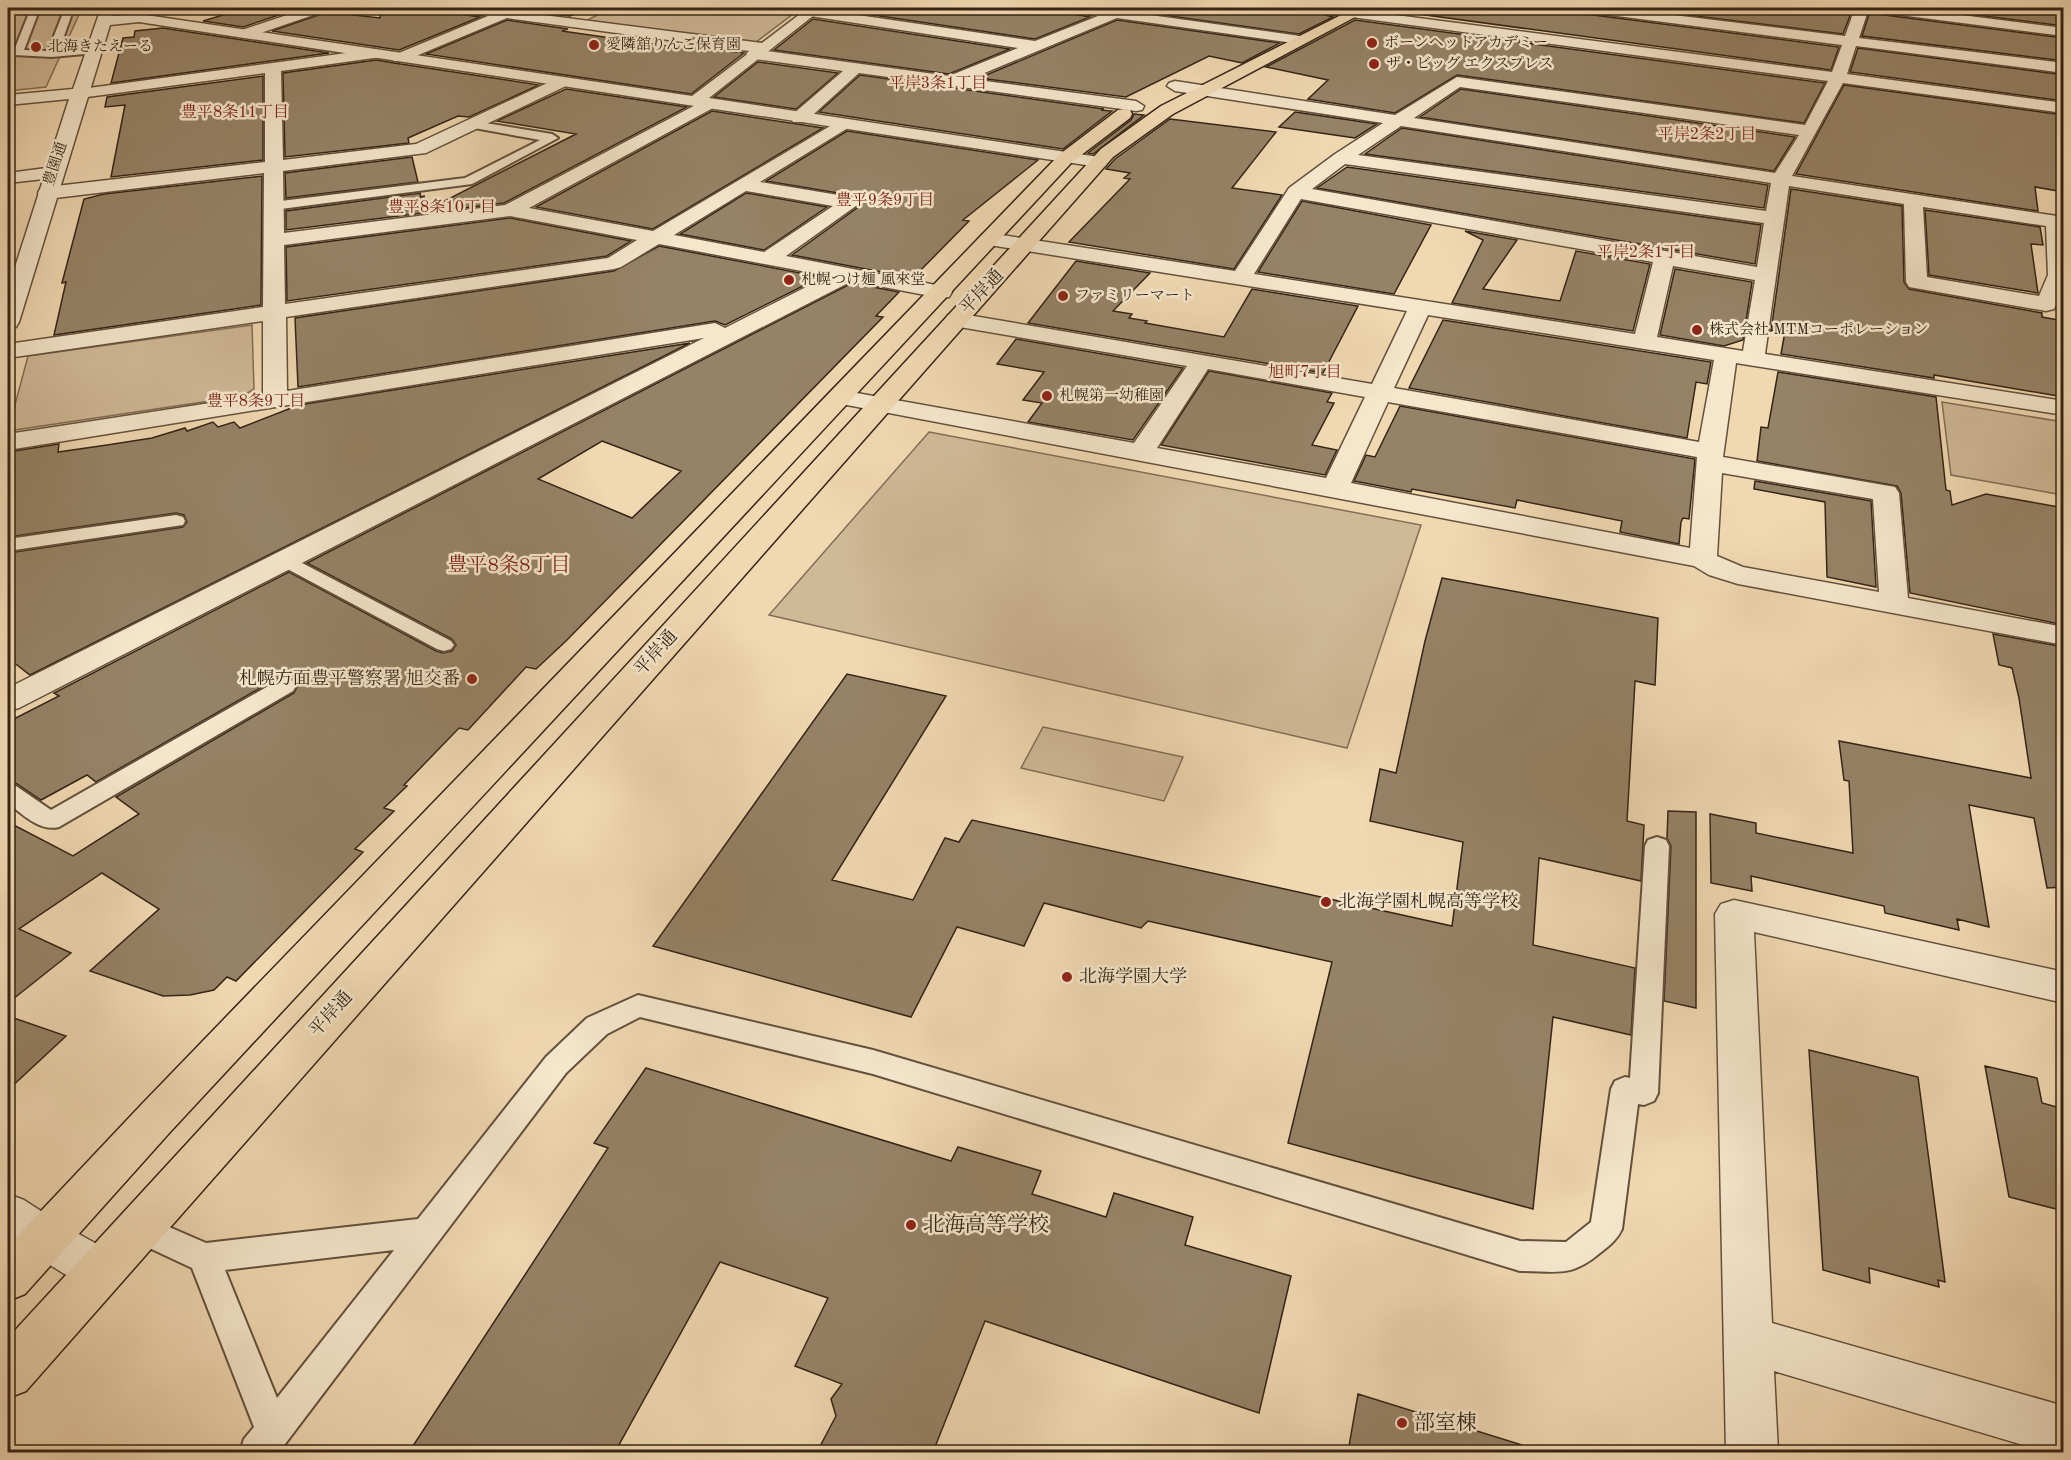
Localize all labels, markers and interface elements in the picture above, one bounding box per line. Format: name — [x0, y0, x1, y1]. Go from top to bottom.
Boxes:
place label: ボーンヘッドアカデミー — [1384, 34, 1548, 51]
place label: 愛隣舘りんご保育園 — [606, 36, 741, 53]
marker: ボーンヘッドアカデミー — [1365, 36, 1379, 50]
place label: 北海きたえーる — [48, 38, 153, 55]
marker: 愛隣舘りんご保育園 — [587, 38, 601, 52]
marker: 北海きたえーる — [29, 40, 43, 54]
place label: ザ・ビッグ エクスプレス — [1386, 55, 1553, 72]
marker: ザ・ビッグ エクスプレス — [1367, 57, 1381, 71]
district label: 平岸3条1丁目 — [889, 74, 987, 92]
district label: 豊平8条11丁目 — [181, 103, 289, 121]
district label: 平岸2条2丁目 — [1658, 125, 1756, 143]
street label: 豊園通 — [40, 140, 70, 188]
district label: 豊平9条9丁目 — [836, 191, 934, 209]
district label: 豊平8条10丁目 — [388, 198, 496, 216]
district label: 平岸2条1丁目 — [1597, 243, 1695, 261]
street label: 平岸通 — [956, 265, 1007, 318]
place label: 札幌つけ麺 風來堂 — [801, 271, 925, 288]
marker: 札幌つけ麺 風來堂 — [782, 273, 796, 287]
place label: ファミリーマート — [1075, 288, 1195, 304]
marker: ファミリーマート — [1056, 289, 1070, 303]
place label: 株式会社 MTMコーポレーション — [1709, 321, 1928, 338]
marker: 株式会社 MTMコーポレーション — [1690, 323, 1704, 337]
district label: 旭町7丁目 — [1268, 363, 1342, 381]
place label: 札幌第一幼稚園 — [1059, 387, 1164, 404]
marker: 札幌第一幼稚園 — [1040, 389, 1054, 403]
district label: 豊平8条9丁目 — [207, 392, 305, 410]
district label: 豊平8条8丁目 — [447, 554, 571, 576]
street label: 平岸通 — [630, 626, 681, 679]
place label: 札幌方面豊平警察署 旭交番 — [239, 668, 460, 688]
marker: 札幌方面豊平警察署 旭交番 — [465, 672, 479, 686]
place label: 北海学園札幌高等学校 — [1338, 891, 1518, 911]
marker: 北海学園札幌高等学校 — [1319, 895, 1333, 909]
place label: 北海学園大学 — [1079, 966, 1187, 986]
marker: 北海学園大学 — [1060, 970, 1074, 984]
street label: 平岸通 — [305, 987, 356, 1040]
place label: 北海高等学校 — [923, 1213, 1049, 1236]
marker: 北海高等学校 — [904, 1218, 918, 1232]
place label: 部室棟 — [1414, 1411, 1477, 1434]
marker: 部室棟 — [1395, 1416, 1409, 1430]

